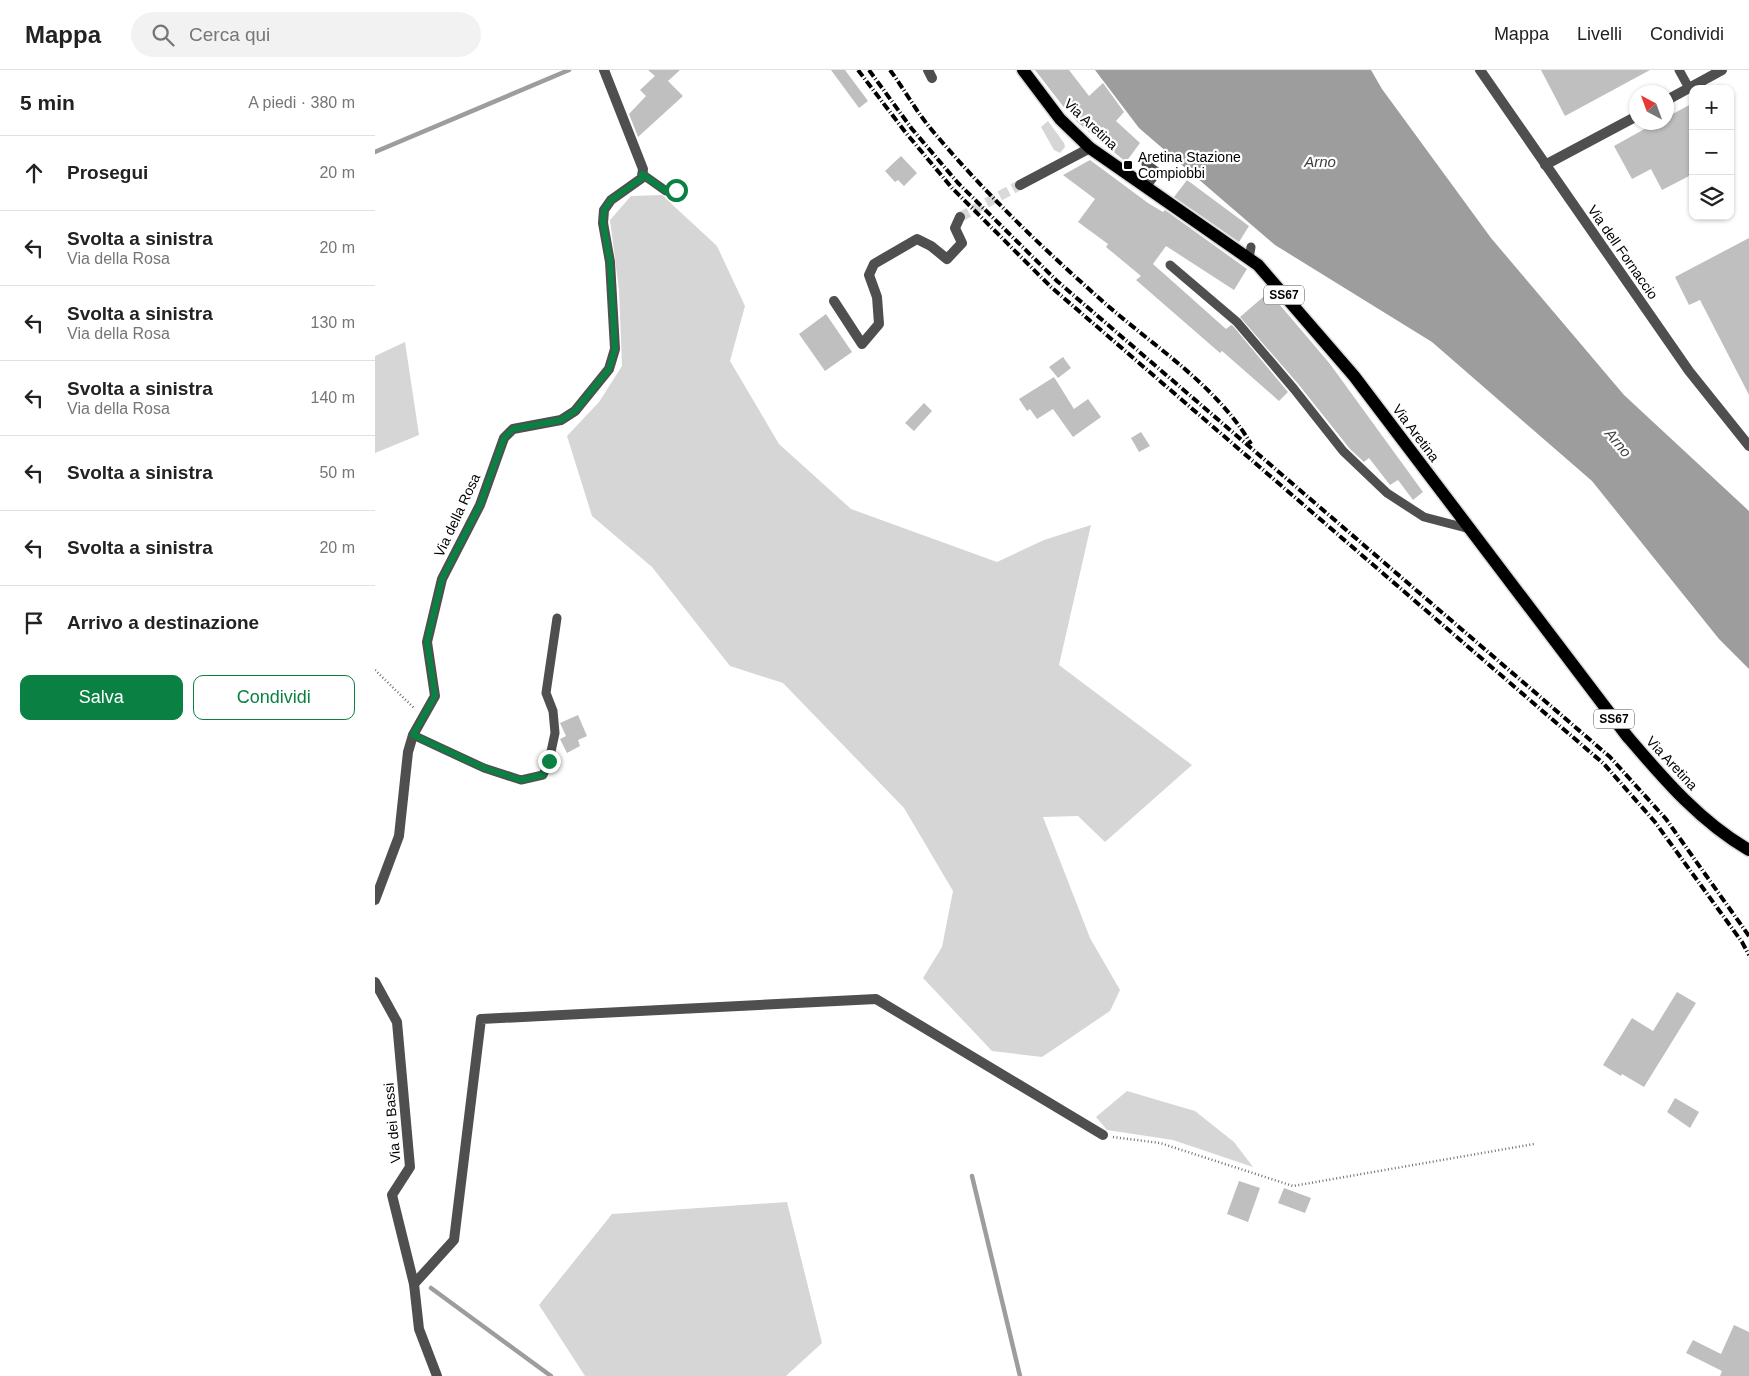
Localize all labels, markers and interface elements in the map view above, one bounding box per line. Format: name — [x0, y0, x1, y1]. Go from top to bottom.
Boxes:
search box — [131, 12, 481, 57]
text: Mappa — [25, 21, 101, 48]
icon: search — [149, 21, 177, 49]
text: Cerca qui — [189, 24, 270, 45]
text: Mappa — [1494, 24, 1549, 44]
text: Livelli — [1577, 24, 1622, 44]
text: Condividi — [1650, 24, 1724, 44]
north arrow — [1629, 85, 1674, 130]
map controls — [1689, 85, 1734, 220]
button: + — [1689, 85, 1734, 130]
text: 5 min — [20, 91, 75, 114]
text: A piedi · 380 m — [248, 94, 355, 111]
street label: Via Aretina — [1061, 95, 1121, 153]
button: − — [1689, 130, 1734, 175]
place label: Aretina Stazione Compiobbi — [1138, 149, 1241, 181]
water label: Arno — [1303, 153, 1336, 170]
icon: ahead — [20, 159, 48, 187]
marker: Aretina Stazione Compiobbi — [1122, 159, 1134, 171]
text: Prosegui — [67, 162, 148, 183]
text: 20 m — [319, 164, 355, 181]
button: layers — [1689, 175, 1734, 220]
route start — [665, 179, 688, 202]
street label: Via dell Fornaccio — [1585, 202, 1662, 302]
text: Svolta a sinistra — [67, 228, 213, 249]
icon: left — [20, 234, 48, 262]
text: 20 m — [319, 239, 355, 256]
text: Via della Rosa — [67, 250, 170, 267]
road number: SS67 — [1264, 286, 1304, 304]
text: Svolta a sinistra — [67, 303, 213, 324]
icon: left — [20, 309, 48, 337]
text: 130 m — [311, 314, 355, 331]
text: Via della Rosa — [67, 325, 170, 342]
text: Svolta a sinistra — [67, 378, 213, 399]
icon: left — [20, 384, 48, 412]
text: 140 m — [311, 389, 355, 406]
text: Via della Rosa — [67, 400, 170, 417]
street label: Via Aretina — [1389, 401, 1443, 465]
water label: Arno — [1601, 424, 1635, 460]
icon: left — [20, 459, 48, 487]
text: Svolta a sinistra — [67, 462, 213, 483]
text: 50 m — [319, 464, 355, 481]
street label: Via della Rosa — [431, 471, 483, 559]
icon: left — [20, 534, 48, 562]
text: Svolta a sinistra — [67, 537, 213, 558]
text: 20 m — [319, 539, 355, 556]
icon: arrive — [20, 609, 48, 637]
text: Arrivo a destinazione — [67, 612, 259, 633]
button: Salva — [20, 675, 183, 720]
button: Condividi — [193, 675, 355, 720]
road number: SS67 — [1594, 710, 1634, 729]
street label: Via Aretina — [1643, 733, 1701, 793]
route end — [538, 750, 561, 773]
street label: Via dei Bassi — [381, 1082, 403, 1164]

